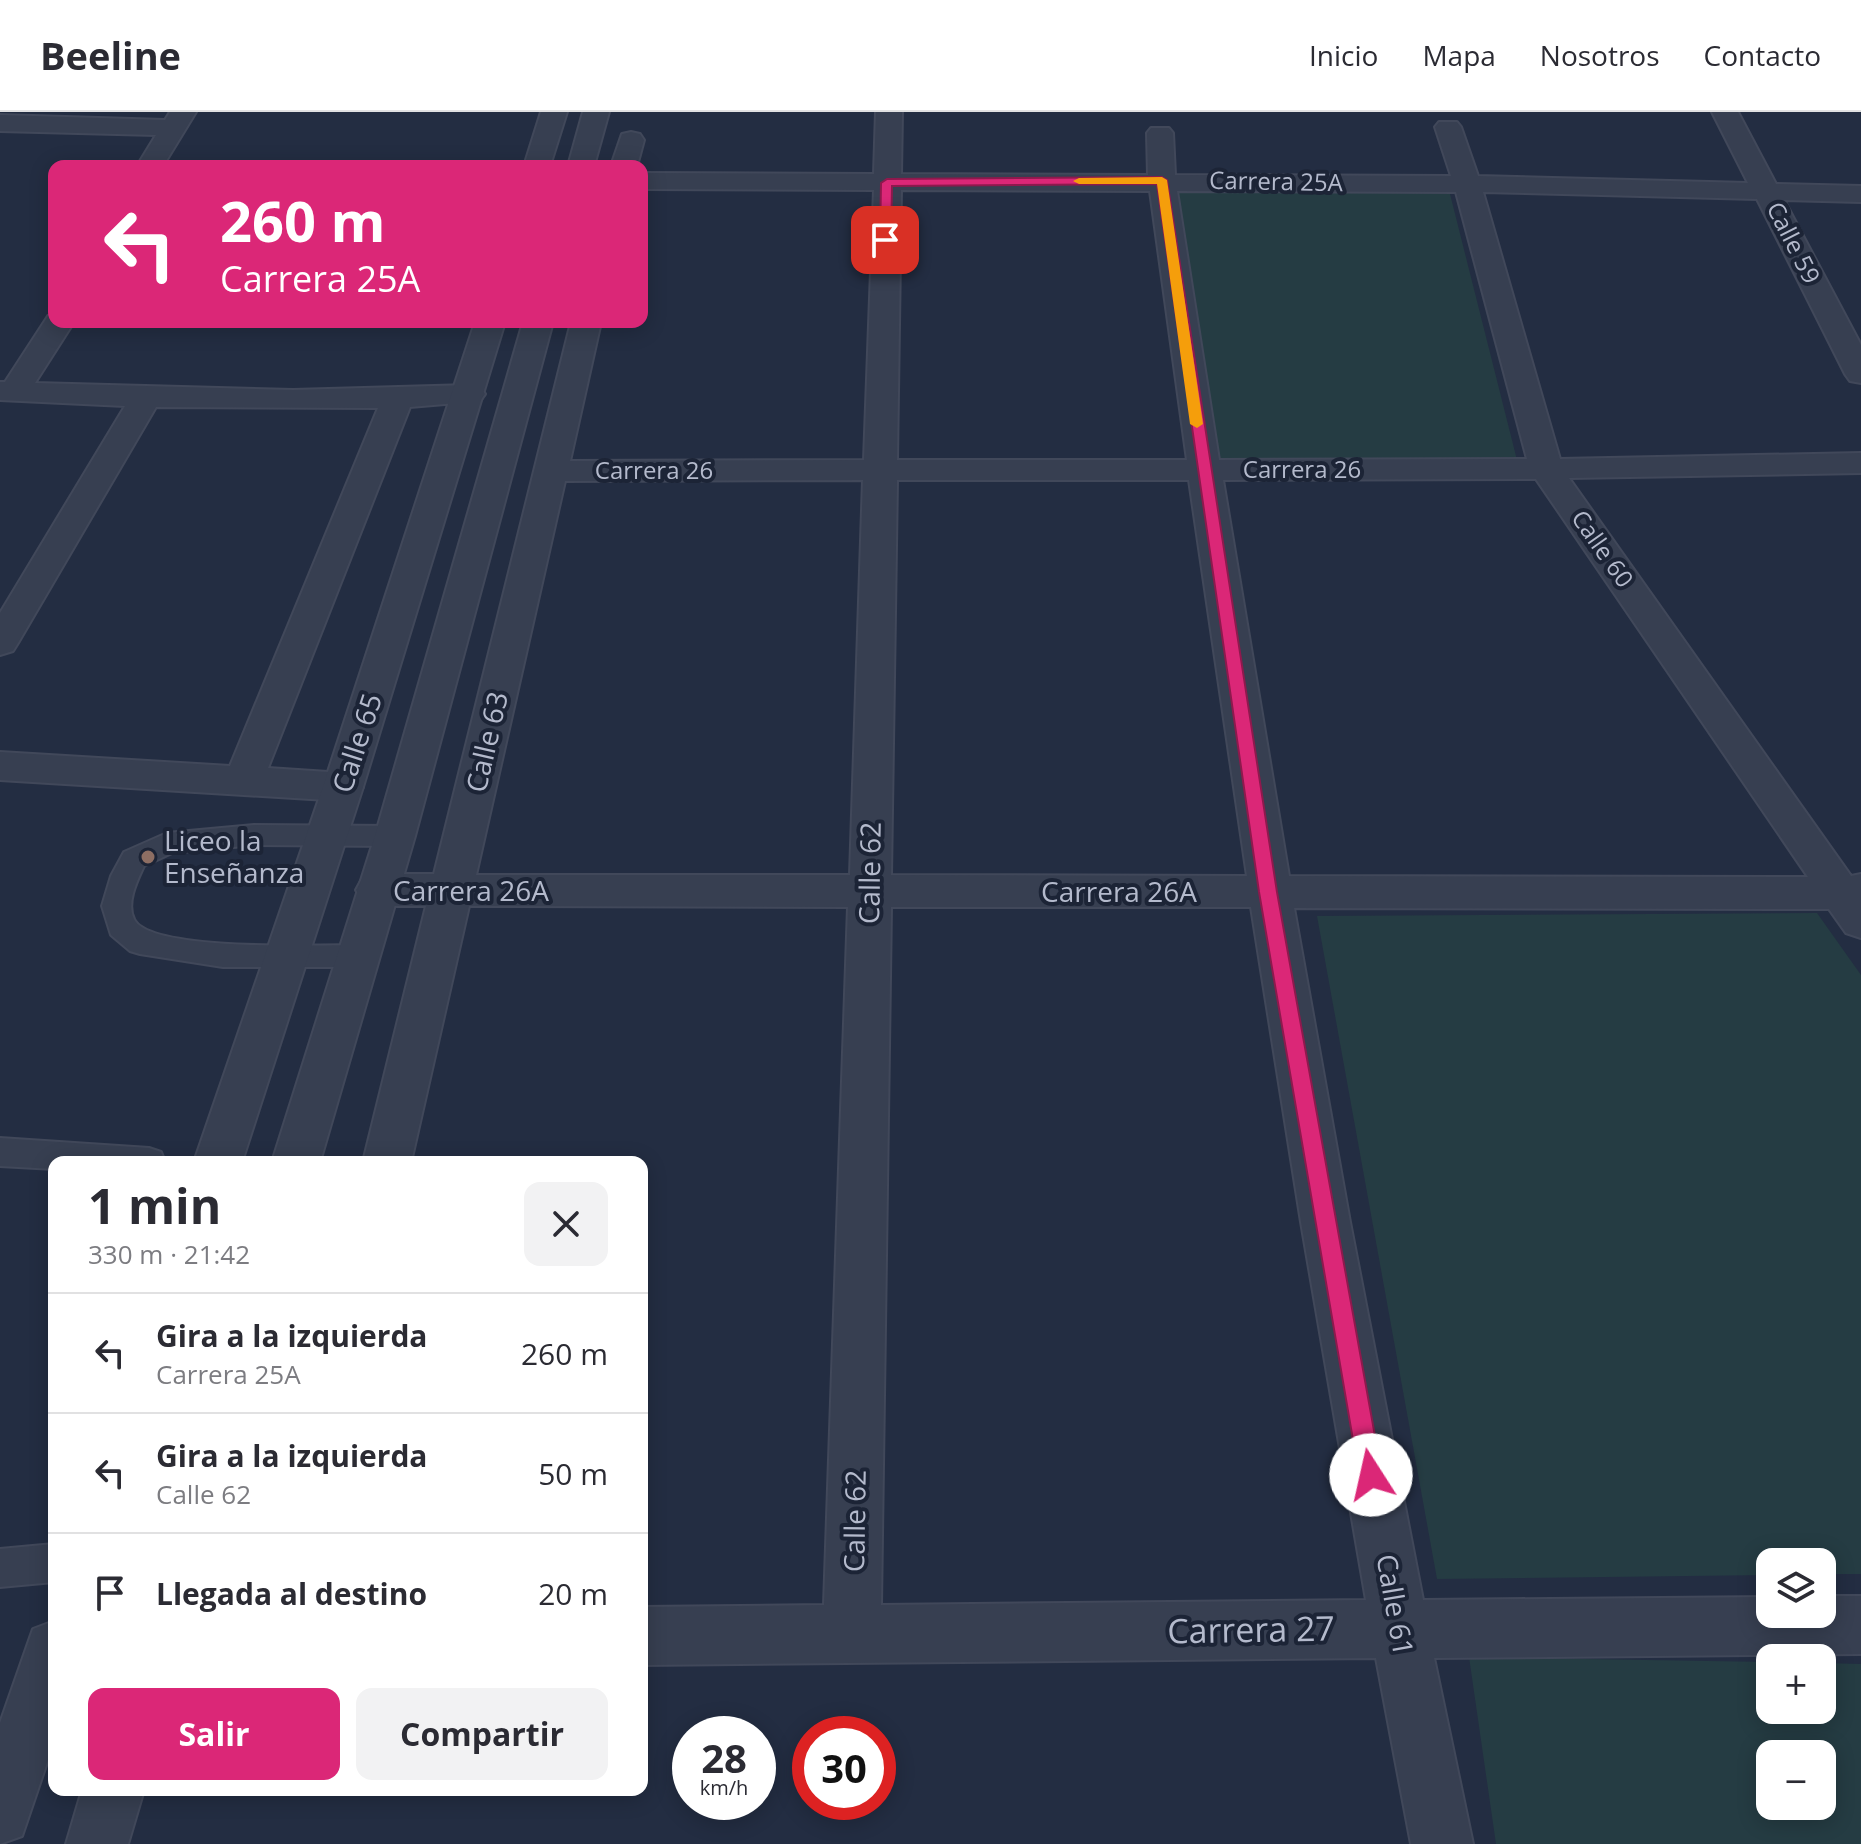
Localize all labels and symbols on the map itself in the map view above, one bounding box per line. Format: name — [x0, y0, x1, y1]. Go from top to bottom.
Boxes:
street label: Carrera 25A — [1209, 163, 1344, 198]
street label: Calle 59 — [1760, 196, 1829, 289]
pin — [851, 206, 919, 274]
street label: Carrera 26 — [1243, 452, 1361, 485]
street label: Carrera 26 — [595, 453, 713, 486]
street label: Calle 60 — [1565, 503, 1642, 594]
street label: Calle 65 — [322, 688, 390, 797]
street label: Calle 63 — [456, 688, 516, 796]
place label: Liceo la Enseñanza — [164, 821, 304, 891]
street label: Calle 62 — [849, 821, 889, 924]
marker: Liceo la Enseñanza — [139, 848, 157, 866]
street label: Carrera 26A — [393, 871, 549, 909]
street label: Carrera 26A — [1041, 872, 1197, 910]
position arrow — [1329, 1433, 1413, 1517]
street label: Calle 62 — [834, 1469, 874, 1572]
street label: Calle 61 — [1368, 1551, 1424, 1659]
street label: Carrera 27 — [1167, 1605, 1335, 1653]
speed limit sign: 30 — [792, 1716, 896, 1820]

